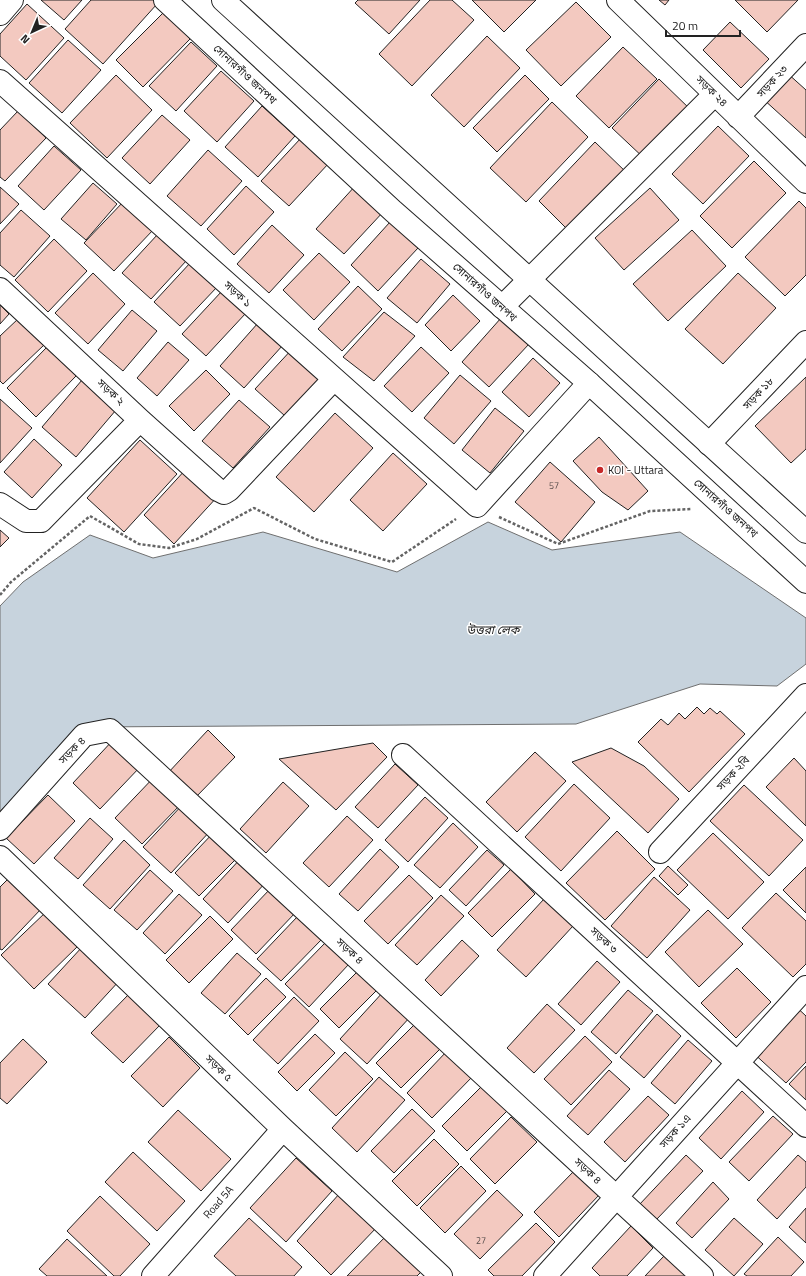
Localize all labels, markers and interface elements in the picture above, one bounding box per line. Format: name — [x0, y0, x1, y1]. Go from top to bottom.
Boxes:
north arrow — [12, 12, 52, 52]
scale bar — [666, 12, 740, 38]
text: 20 m — [672, 16, 698, 35]
text: N — [17, 31, 33, 48]
street label: সোনারগাঁও জনপথ — [210, 40, 281, 108]
street label: সড়ক ২৩ — [752, 61, 791, 101]
street label: সড়ক ২৪ — [692, 71, 732, 110]
street label: সোনারগাঁও জনপথ — [449, 259, 521, 326]
street label: সড়ক ১ — [220, 277, 255, 311]
street label: সড়ক ১৮ — [738, 373, 777, 413]
street label: সড়ক ২ — [93, 374, 129, 409]
place label: KOI - Uttara — [608, 462, 664, 478]
marker: KOI - Uttara — [595, 465, 605, 475]
street label: সোনারগাঁও জনপথ — [690, 475, 762, 542]
house number: 57 — [549, 479, 559, 492]
water label: উত্তরা লেক — [467, 620, 522, 639]
street label: সড়ক ৪ — [54, 733, 89, 768]
street label: সড়ক ২বি — [712, 752, 753, 795]
street label: সড়ক ৩ — [586, 922, 622, 957]
street label: সড়ক ৪ — [332, 933, 367, 968]
street label: সড়ক ৫ — [201, 1050, 236, 1085]
street label: সড়ক ১এ — [655, 1111, 695, 1152]
street label: সড়ক ৪ — [570, 1153, 605, 1188]
street label: Road 5A — [199, 1182, 237, 1222]
house number: 27 — [476, 1234, 486, 1247]

